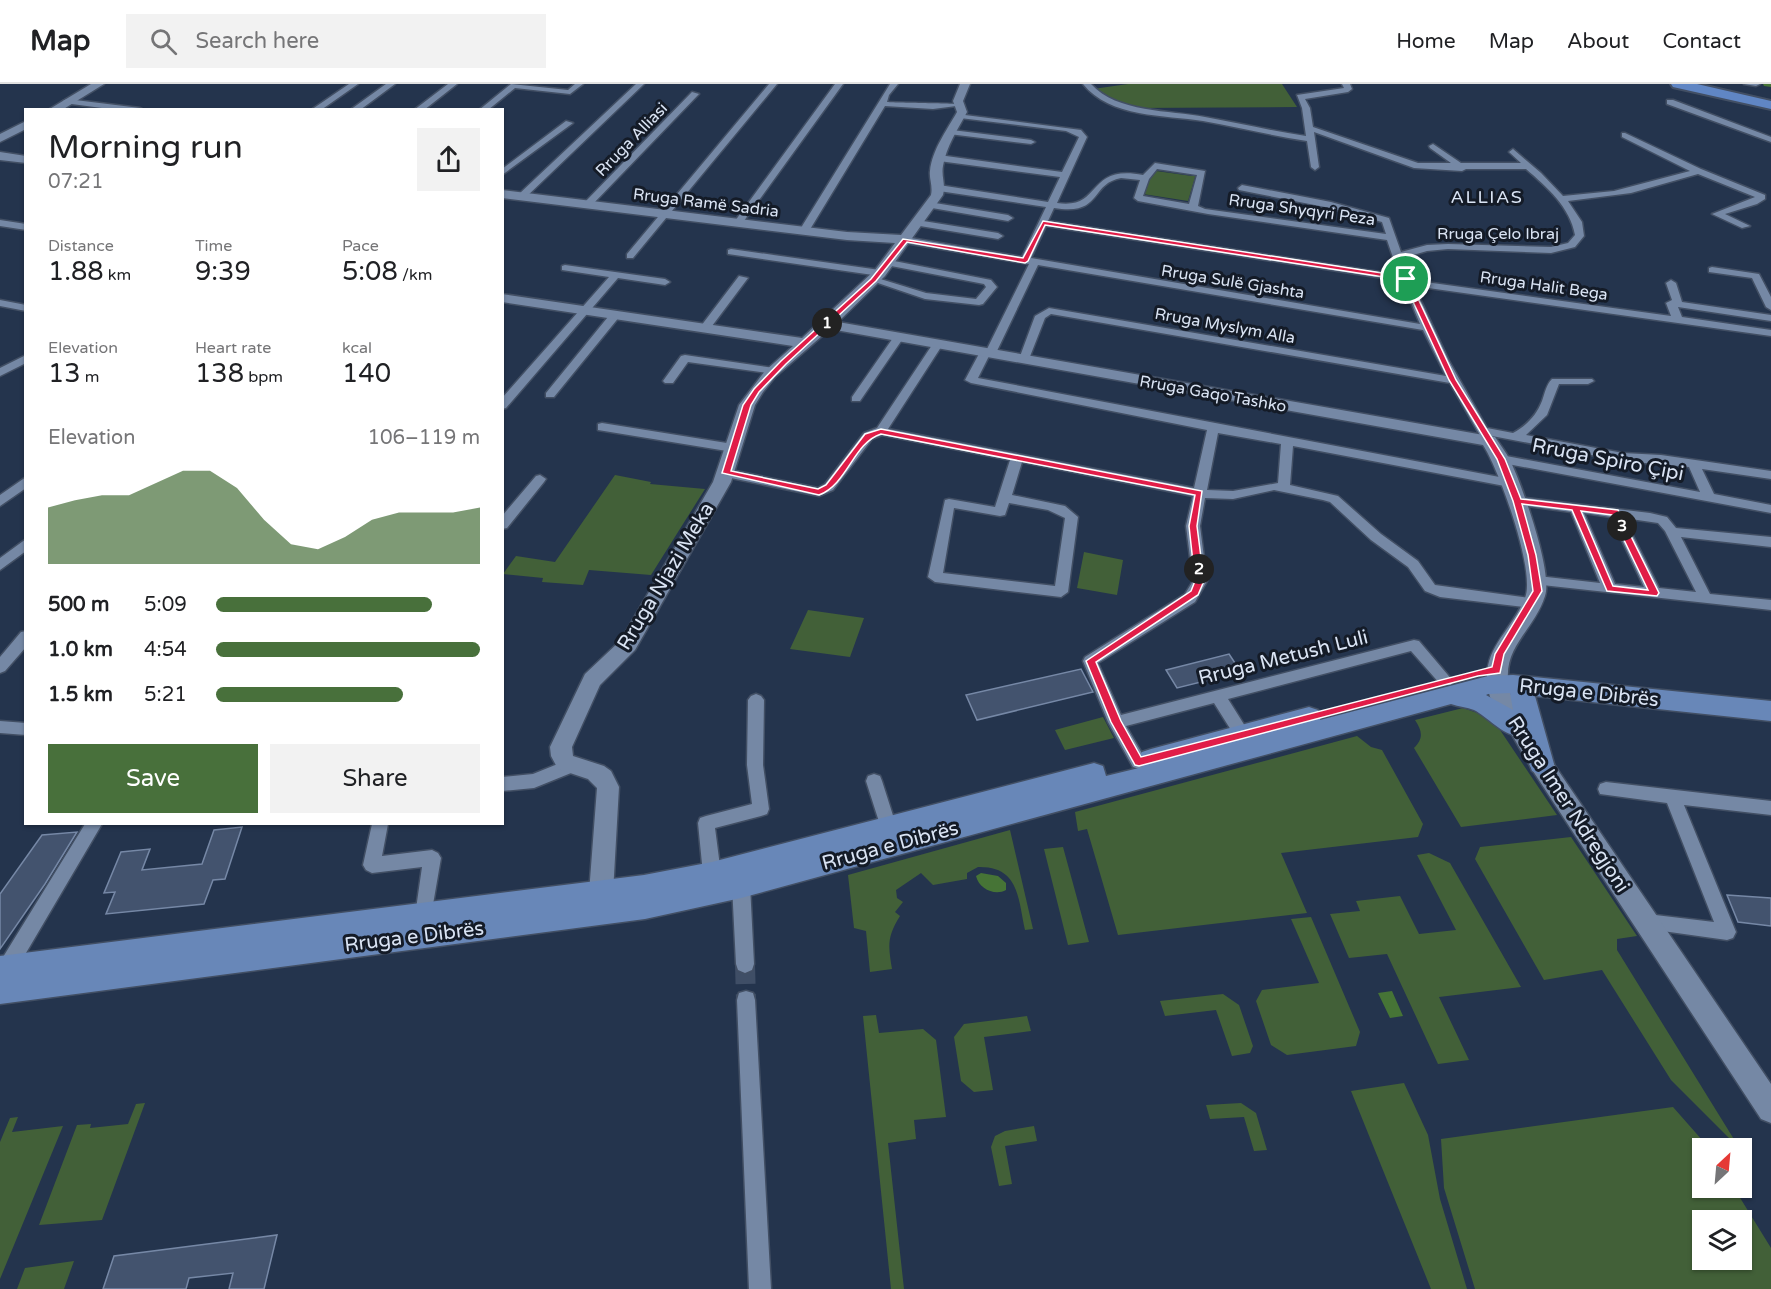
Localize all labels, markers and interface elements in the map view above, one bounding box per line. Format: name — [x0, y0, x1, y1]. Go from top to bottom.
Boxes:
search box — [126, 14, 546, 68]
text: Map — [30, 24, 90, 58]
icon: search — [147, 25, 180, 58]
text: Search here — [195, 28, 319, 54]
text: Home — [1396, 29, 1456, 54]
text: Map — [1489, 29, 1534, 54]
text: About — [1567, 29, 1629, 54]
text: Contact — [1662, 29, 1741, 54]
street label: Rruga Alliasi — [592, 99, 672, 181]
text: Morning run — [48, 128, 243, 167]
button: share — [417, 128, 480, 191]
text: 07:21 — [48, 170, 103, 194]
street label: Rruga Ramë Sadria — [632, 184, 780, 222]
district label: ALLIAS — [1451, 186, 1523, 208]
street label: Rruga Shyqyri Peza — [1227, 190, 1376, 230]
street label: Rruga Çelo Ibraj — [1437, 224, 1559, 244]
text: Distance — [48, 236, 114, 256]
text: Time — [195, 236, 232, 256]
text: Pace — [342, 236, 379, 256]
pin — [1380, 253, 1431, 304]
text: 1.88 — [48, 256, 104, 287]
text: 9:39 — [195, 256, 251, 287]
text: 5:08 — [342, 256, 398, 287]
street label: Rruga Sulë Gjashta — [1160, 261, 1306, 303]
icon: arrive — [1389, 262, 1422, 295]
text: km — [104, 265, 131, 285]
text: /km — [398, 265, 432, 285]
street label: Rruga Halit Bega — [1479, 267, 1609, 305]
street label: Rruga Myslym Alla — [1153, 304, 1297, 348]
pin: 1 — [812, 308, 842, 338]
text: 1 — [822, 313, 832, 333]
text: Elevation — [48, 338, 118, 358]
text: Heart rate — [195, 338, 271, 358]
text: kcal — [342, 338, 372, 358]
text: 13 — [48, 358, 81, 389]
text: 138 — [195, 358, 244, 389]
text: 140 — [342, 358, 391, 389]
text: m — [81, 367, 100, 387]
text: bpm — [244, 367, 283, 387]
street label: Rruga Gaqo Tashko — [1138, 371, 1288, 417]
text: Elevation — [48, 426, 135, 450]
text: 106–119 m — [367, 426, 480, 450]
street label: Rruga Spiro Çipi — [1530, 433, 1686, 486]
street label: Rruga Njazi Meka — [612, 498, 719, 655]
pin: 3 — [1607, 511, 1637, 541]
text: 3 — [1617, 516, 1627, 536]
pin: 2 — [1184, 554, 1214, 584]
text: 2 — [1194, 559, 1204, 579]
text: 500 m — [48, 593, 109, 617]
text: 5:09 — [144, 593, 187, 617]
street label: Rruga Metush Luli — [1196, 625, 1371, 691]
text: 1.0 km — [48, 638, 113, 662]
text: 4:54 — [144, 638, 187, 662]
street label: Rruga e Dibrës — [1518, 674, 1660, 712]
text: 1.5 km — [48, 683, 113, 707]
text: 5:21 — [144, 683, 187, 707]
street label: Rruga Imer Ndregjoni — [1502, 712, 1634, 897]
button: Save — [48, 744, 258, 813]
button: Share — [270, 744, 480, 813]
street label: Rruga e Dibrës — [819, 816, 961, 876]
street label: Rruga e Dibrës — [343, 917, 485, 957]
north arrow — [1692, 1138, 1752, 1198]
map controls — [1692, 1138, 1752, 1270]
button: layers — [1692, 1210, 1752, 1270]

